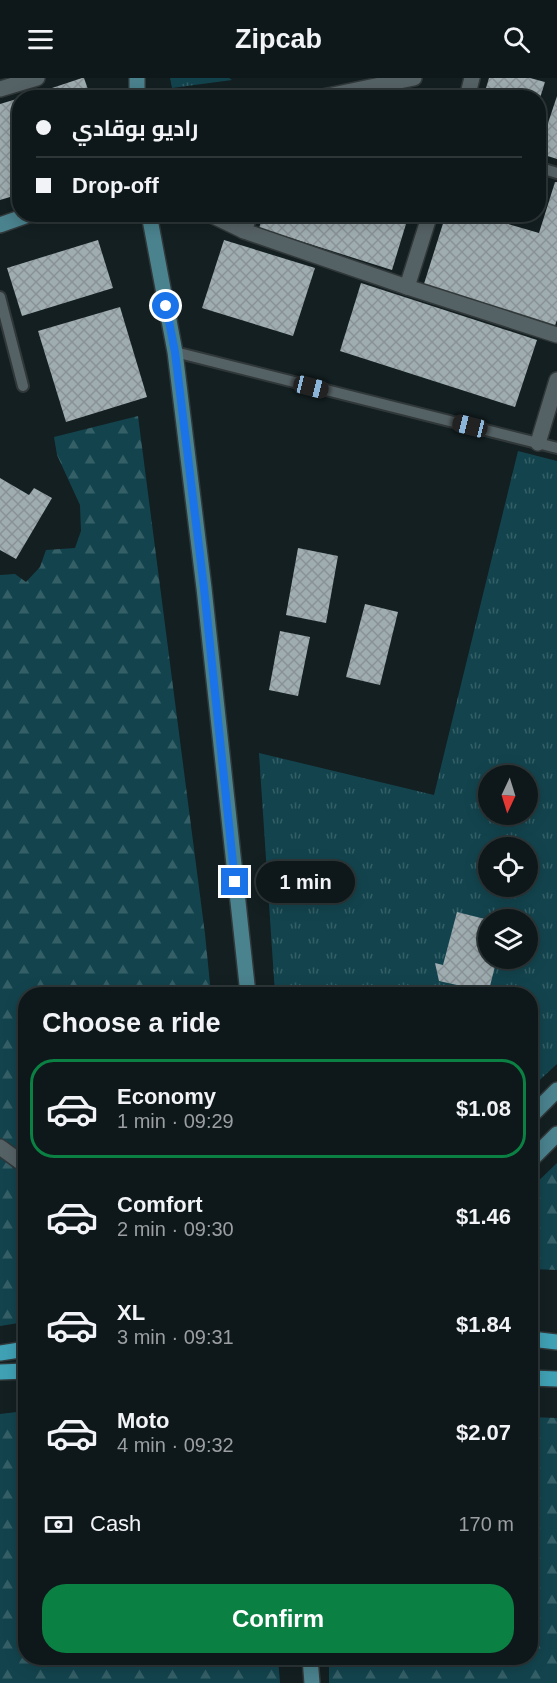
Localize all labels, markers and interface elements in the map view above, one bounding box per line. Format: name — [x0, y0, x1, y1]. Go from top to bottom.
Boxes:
icon: menu — [24, 23, 57, 56]
icon: search — [500, 23, 533, 56]
text: Zipcab — [235, 24, 322, 54]
text: راديو بوقادي — [72, 116, 198, 141]
text: Drop-off — [72, 173, 159, 198]
route start — [152, 292, 179, 319]
car — [291, 374, 331, 400]
car — [450, 413, 490, 439]
north arrow — [478, 765, 538, 825]
map controls — [478, 765, 538, 969]
button: locate — [478, 837, 538, 897]
callout: 1 min — [256, 861, 355, 903]
route end — [221, 868, 248, 895]
text: 1 min — [279, 871, 332, 893]
button: layers — [478, 909, 538, 969]
text: Choose a ride — [42, 1008, 221, 1038]
icon: car — [45, 1082, 99, 1136]
text: Economy — [117, 1084, 216, 1109]
text: $1.08 — [456, 1096, 511, 1121]
text: 1 min · 09:29 — [117, 1110, 234, 1132]
icon: car — [45, 1190, 99, 1244]
text: Comfort — [117, 1192, 203, 1217]
text: $1.46 — [456, 1204, 511, 1229]
text: 2 min · 09:30 — [117, 1218, 234, 1240]
icon: car — [45, 1298, 99, 1352]
text: XL — [117, 1300, 145, 1325]
text: $1.84 — [456, 1312, 511, 1337]
text: 3 min · 09:31 — [117, 1326, 234, 1348]
icon: car — [45, 1406, 99, 1460]
text: Moto — [117, 1408, 170, 1433]
text: $2.07 — [456, 1420, 511, 1445]
text: 4 min · 09:32 — [117, 1434, 234, 1456]
icon: cash — [42, 1508, 75, 1541]
text: Cash — [90, 1511, 141, 1536]
text: 170 m — [458, 1513, 514, 1535]
button: Confirm — [42, 1584, 514, 1653]

